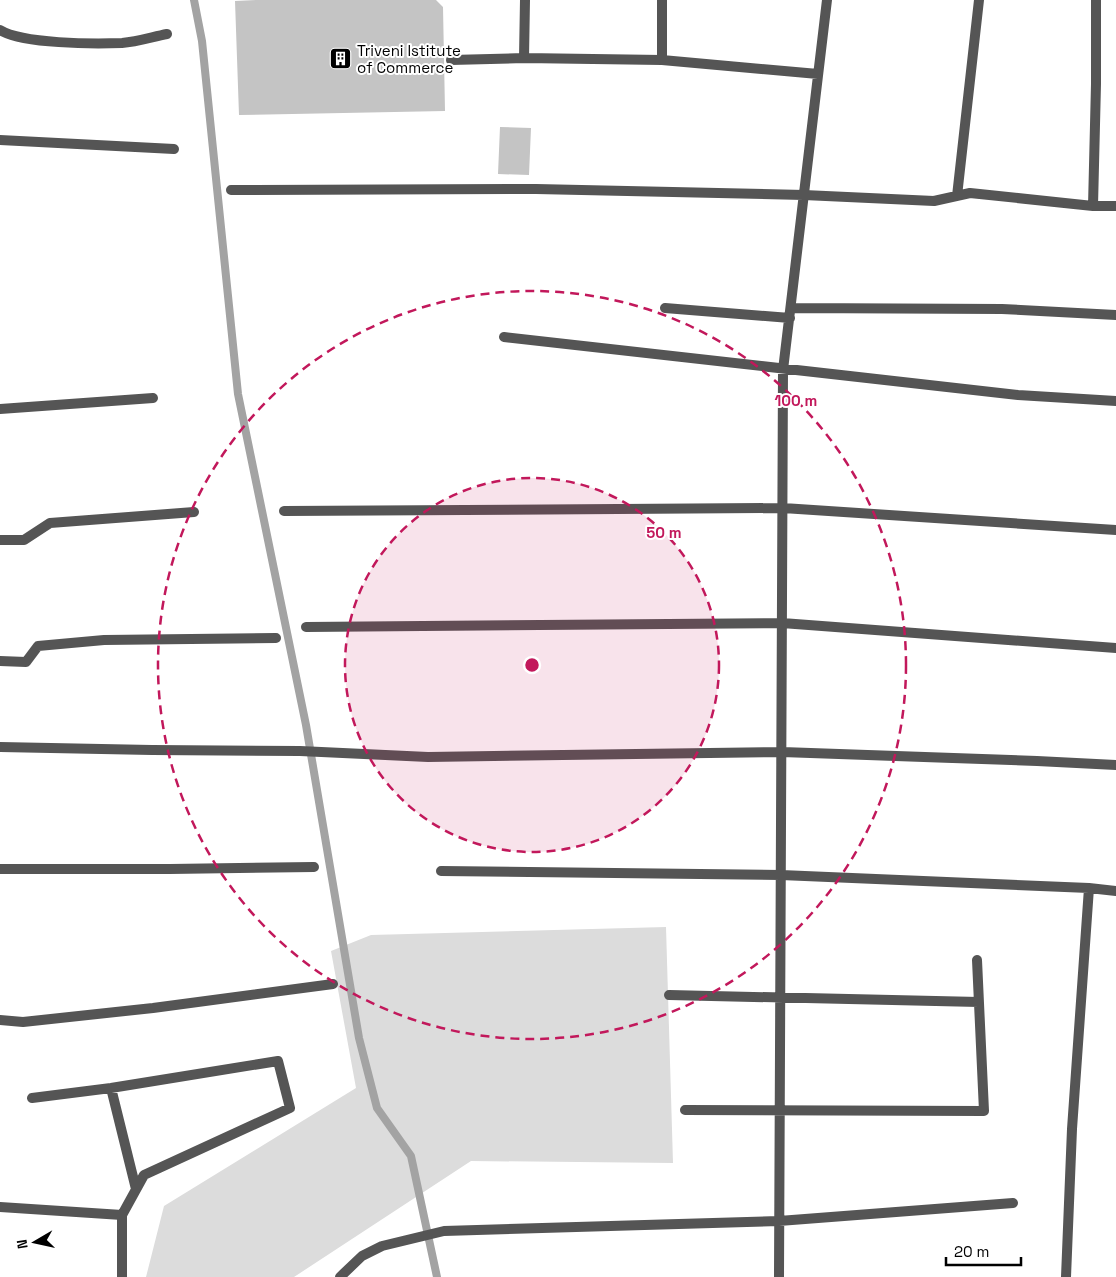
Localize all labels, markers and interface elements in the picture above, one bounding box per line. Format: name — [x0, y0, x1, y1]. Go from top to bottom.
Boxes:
place label: Triveni Istitute of Commerce — [357, 41, 461, 77]
building icon: Triveni Istitute of Commerce — [329, 47, 353, 71]
text: 100 m — [775, 391, 817, 410]
text: 50 m — [646, 523, 682, 542]
centre of rings — [523, 656, 541, 674]
north arrow — [10, 1217, 60, 1267]
scale bar — [946, 1234, 1021, 1266]
text: N — [13, 1238, 32, 1250]
text: 20 m — [954, 1242, 989, 1261]

